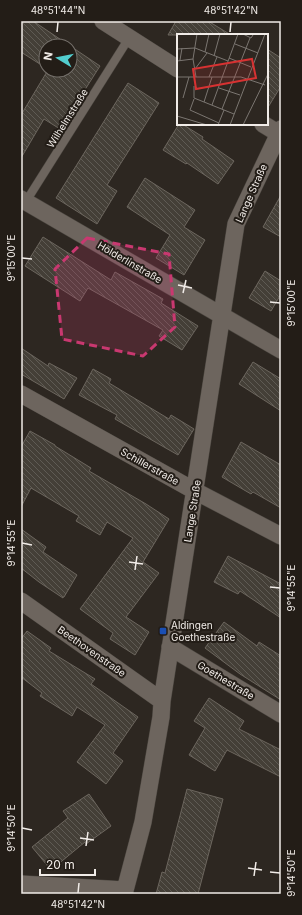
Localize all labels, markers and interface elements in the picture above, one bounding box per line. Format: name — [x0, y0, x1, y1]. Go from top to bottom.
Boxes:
text: 48°51'44"N — [31, 4, 85, 16]
text: 48°51'42"N — [204, 4, 258, 16]
inset map — [177, 34, 268, 125]
north arrow — [38, 38, 78, 78]
text: N — [41, 51, 56, 62]
street label: Wilhelmstraße — [44, 86, 90, 150]
street label: Lange Straße — [233, 162, 269, 224]
text: 9°15'00"E — [5, 234, 17, 282]
street label: Hölderlinstraße — [96, 239, 164, 285]
text: 9°15'00"E — [285, 279, 297, 327]
street label: Schillerstraße — [119, 445, 181, 487]
street label: Lange Straße — [181, 479, 203, 543]
text: 9°14'55"E — [5, 519, 17, 567]
text: 9°14'55"E — [285, 564, 297, 612]
place label: Aldingen Goethestraße — [171, 619, 235, 643]
street label: Beethovenstraße — [56, 623, 128, 679]
marker: Aldingen Goethestraße — [158, 626, 168, 636]
street label: Goethestraße — [195, 658, 257, 702]
text: 9°14'50"E — [5, 804, 17, 852]
text: 9°14'50"E — [285, 849, 297, 897]
scale bar — [40, 851, 95, 877]
text: 20 m — [46, 857, 75, 872]
text: 48°51'42"N — [51, 898, 105, 910]

